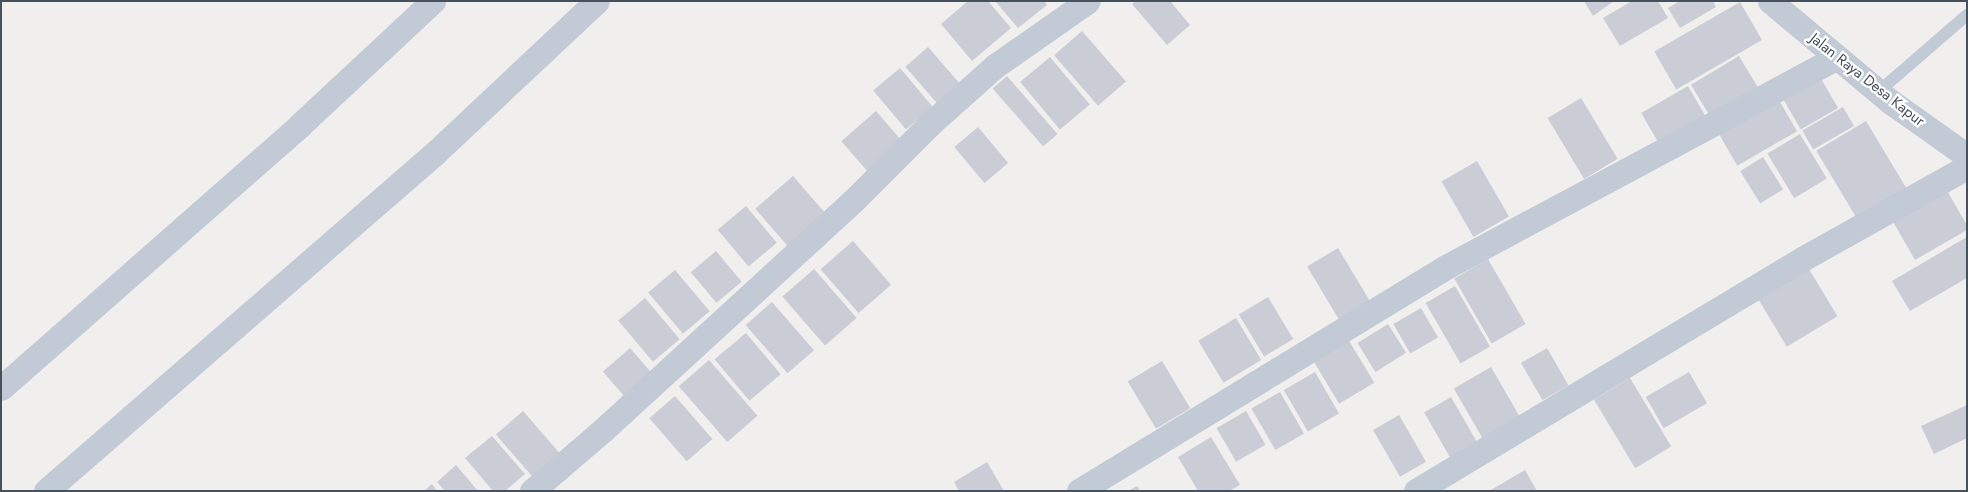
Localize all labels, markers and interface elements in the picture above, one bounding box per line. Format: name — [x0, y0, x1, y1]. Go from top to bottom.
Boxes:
street label: Jalan Raya Desa Kapur — [1806, 30, 1928, 130]

